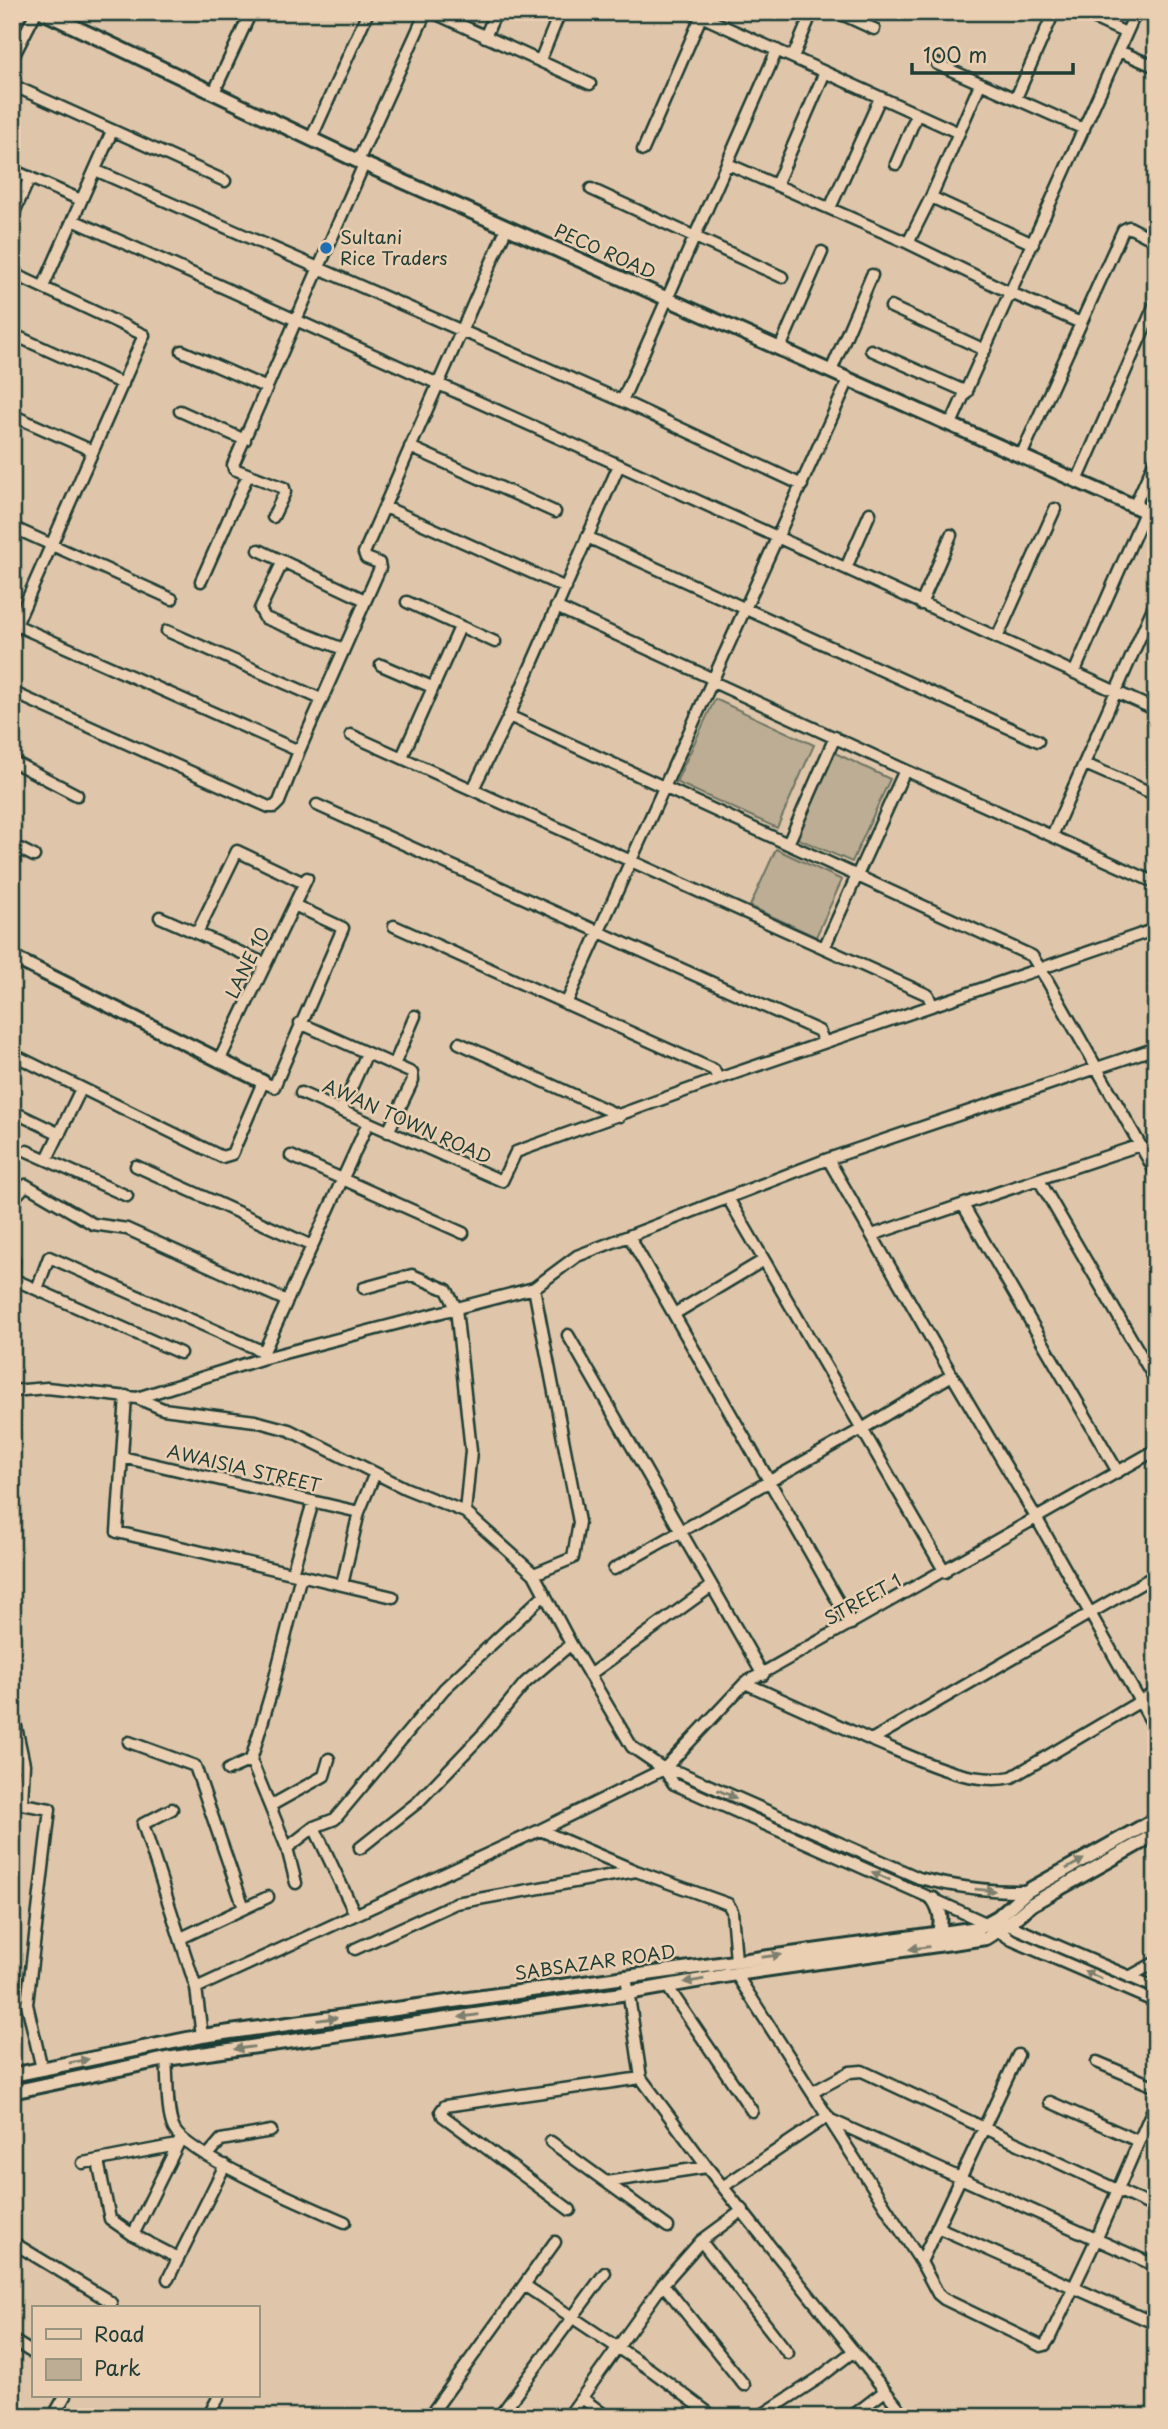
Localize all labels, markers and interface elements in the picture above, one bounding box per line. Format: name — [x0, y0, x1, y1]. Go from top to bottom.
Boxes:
scale bar — [912, 32, 1074, 76]
text: 100 m — [923, 38, 987, 70]
street label: PECO ROAD — [551, 216, 661, 285]
place label: Sultani Rice Traders — [340, 223, 447, 271]
marker: Sultani Rice Traders — [318, 240, 334, 256]
street label: LANE 10 — [218, 922, 276, 1003]
street label: AWAN TOWN ROAD — [319, 1071, 496, 1170]
street label: AWAISIA STREET — [165, 1437, 325, 1499]
street label: STREET 1 — [819, 1566, 906, 1631]
one-way arrow — [717, 1789, 738, 1800]
one-way arrow — [1066, 1858, 1085, 1870]
one-way arrow — [870, 1870, 891, 1881]
one-way arrow — [974, 1885, 996, 1896]
street label: SABSAZAR ROAD — [513, 1937, 677, 1986]
one-way arrow — [907, 1943, 929, 1954]
one-way arrow — [760, 1950, 782, 1961]
one-way arrow — [1083, 1969, 1103, 1981]
one-way arrow — [683, 1976, 705, 1987]
one-way arrow — [458, 2010, 480, 2021]
one-way arrow — [317, 2013, 339, 2024]
one-way arrow — [232, 2043, 254, 2054]
one-way arrow — [68, 2055, 90, 2066]
legend — [32, 2306, 259, 2398]
text: Road — [94, 2317, 145, 2349]
text: Park — [94, 2351, 141, 2383]

